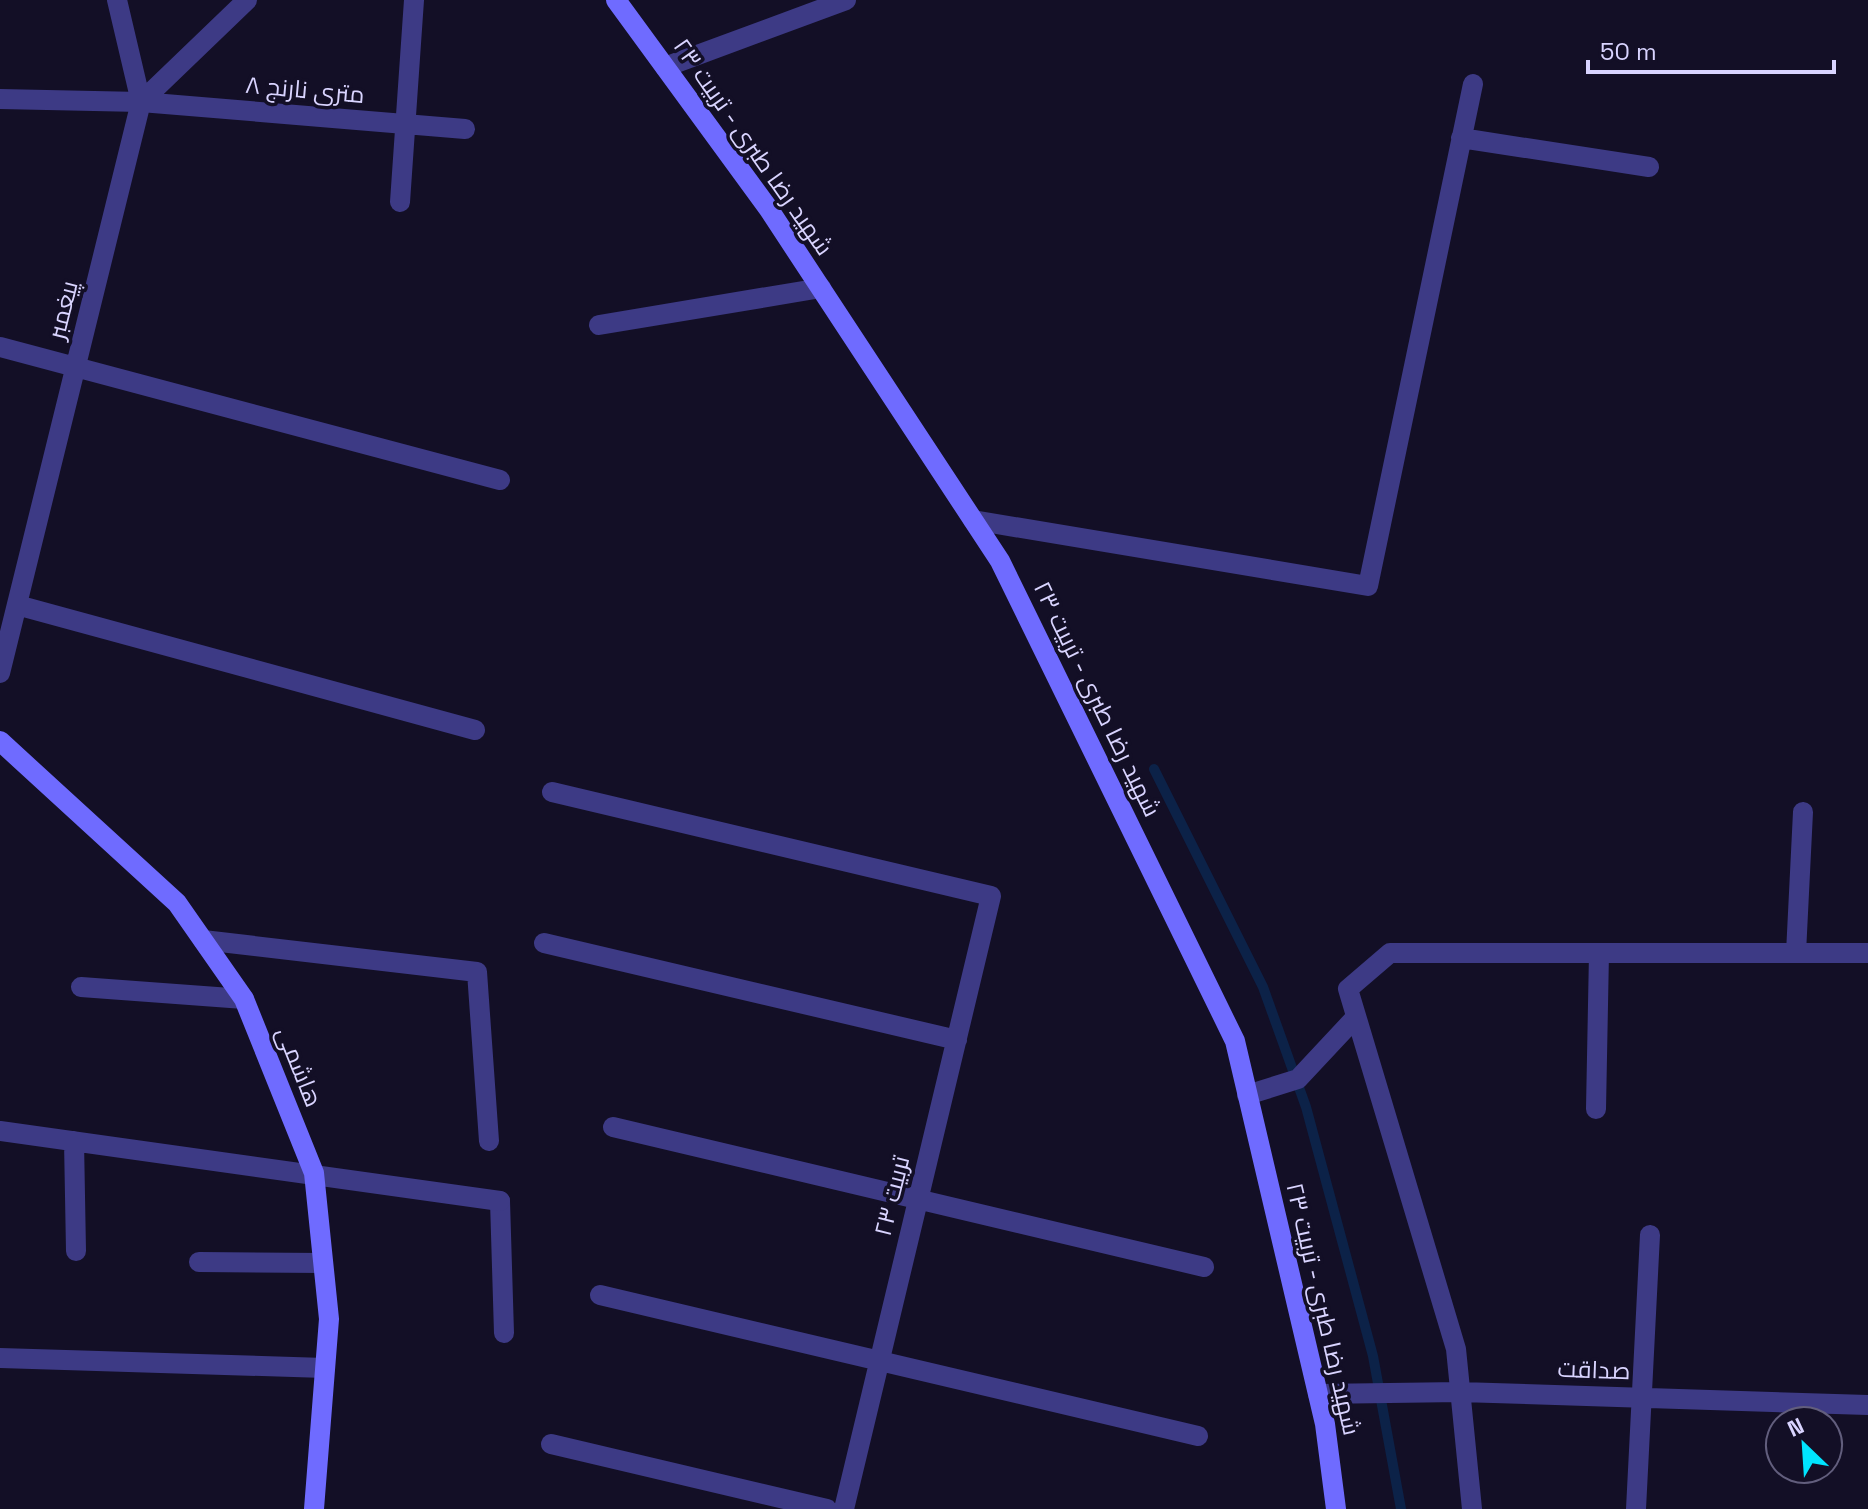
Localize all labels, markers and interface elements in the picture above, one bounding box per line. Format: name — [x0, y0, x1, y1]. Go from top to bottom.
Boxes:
scale bar — [1588, 24, 1834, 74]
street label: شهید رضا طبری - تربیت ۲۳ — [667, 32, 840, 261]
text: 50 m — [1600, 36, 1657, 67]
street label: ۸ متری نارنج — [244, 69, 366, 111]
street label: پیغمبر — [40, 277, 86, 345]
street label: شهید رضا طبری - تربیت ۲۳ — [1027, 576, 1168, 822]
street label: هاشمی — [269, 1022, 329, 1111]
street label: تربیت ۲۳ — [867, 1152, 917, 1239]
street label: شهید رضا طبری - تربیت ۲۳ — [1279, 1180, 1368, 1438]
street label: صداقت — [1557, 1353, 1631, 1386]
north arrow — [1764, 1405, 1844, 1485]
text: N — [1783, 1411, 1808, 1443]

